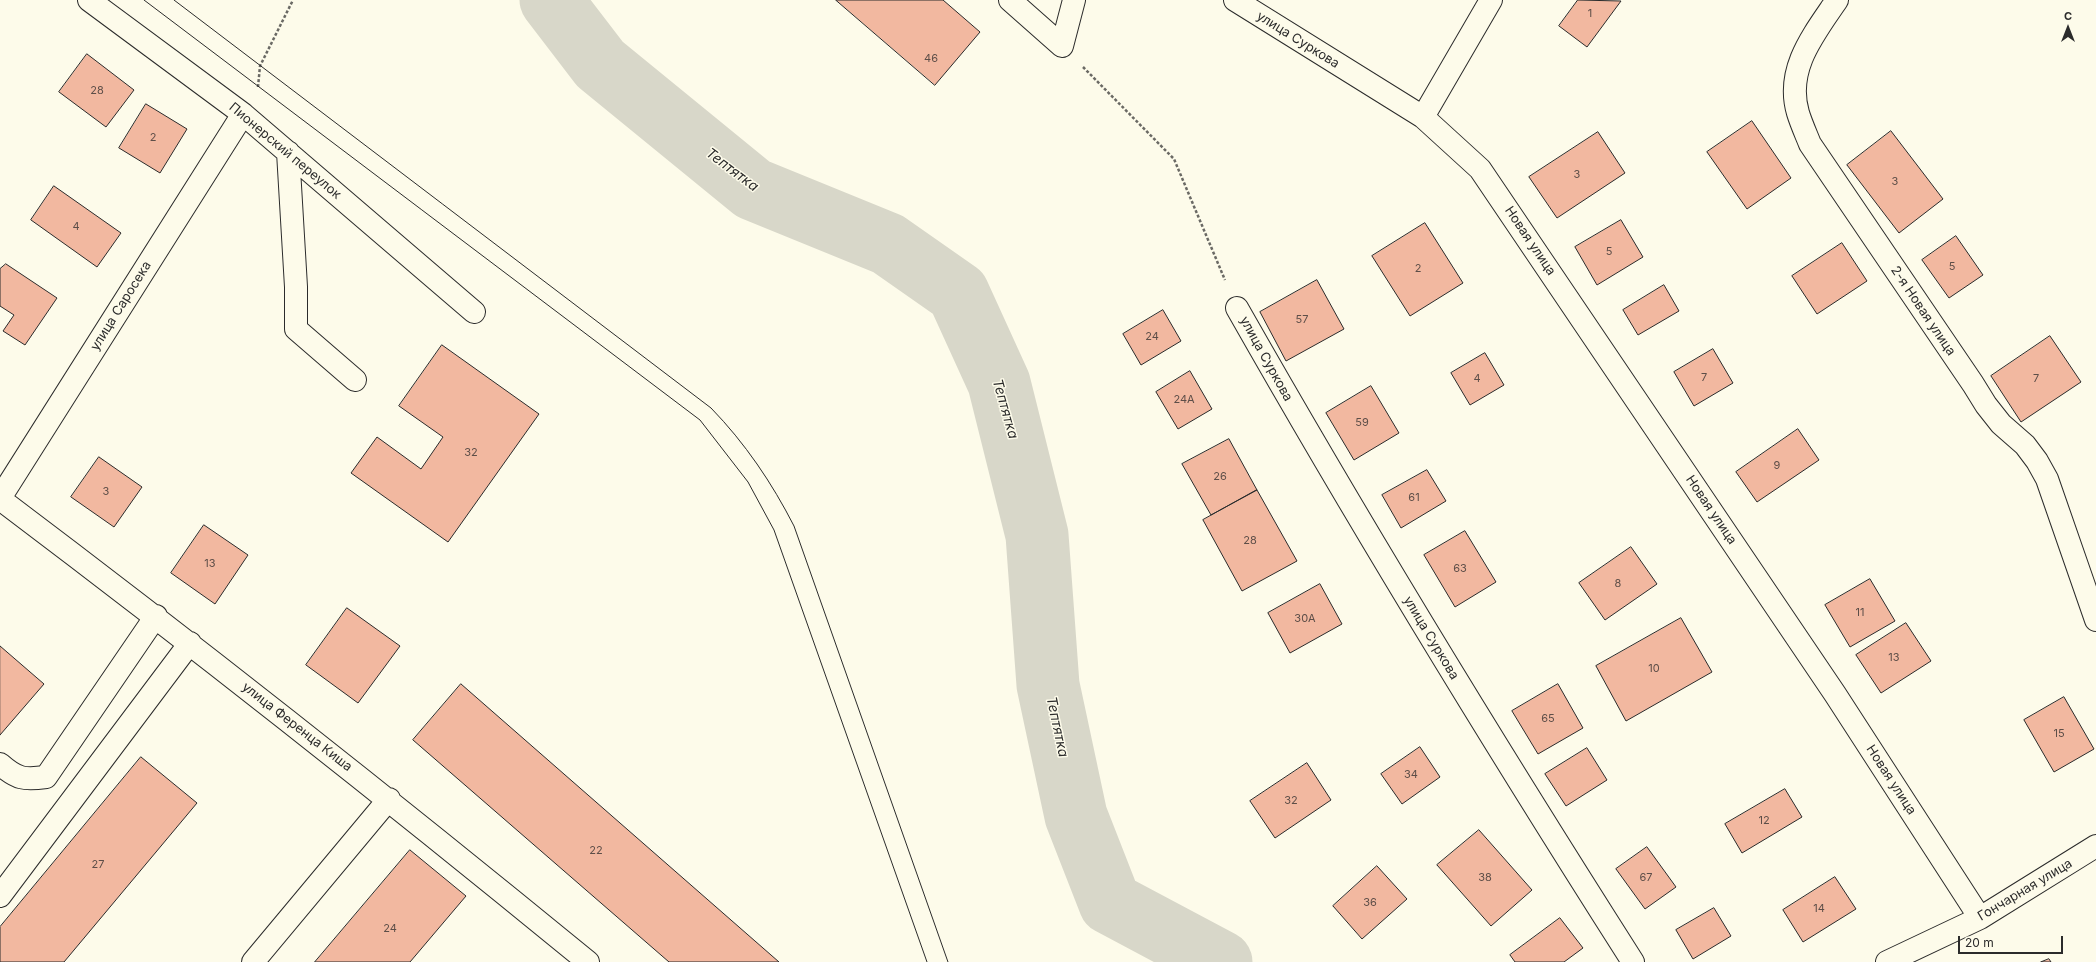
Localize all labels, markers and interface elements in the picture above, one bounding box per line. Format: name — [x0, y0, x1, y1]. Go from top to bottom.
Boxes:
house number: 1 — [1588, 7, 1592, 21]
street label: улица Суркова — [1254, 8, 1342, 72]
north arrow — [2048, 8, 2088, 48]
text: С — [2064, 9, 2072, 23]
house number: 46 — [924, 52, 938, 66]
house number: 28 — [90, 84, 104, 98]
street label: Пионерский переулок — [226, 100, 344, 202]
house number: 2 — [150, 131, 156, 145]
water label: Тептятка — [702, 145, 762, 195]
house number: 3 — [1574, 168, 1580, 182]
house number: 3 — [1892, 175, 1898, 189]
street label: Новая улица — [1501, 204, 1559, 278]
house number: 4 — [72, 220, 80, 234]
house number: 5 — [1606, 245, 1612, 259]
street label: улица Саросека — [87, 258, 155, 354]
house number: 5 — [1949, 260, 1955, 274]
house number: 2 — [1415, 262, 1421, 276]
street label: 2-я Новая улица — [1887, 263, 1959, 359]
house number: 57 — [1296, 313, 1308, 327]
street label: улица Суркова — [1236, 314, 1296, 404]
house number: 24 — [1145, 330, 1159, 344]
house number: 7 — [1701, 371, 1707, 385]
house number: 4 — [1473, 372, 1481, 386]
house number: 7 — [2033, 372, 2039, 386]
water label: Тептятка — [988, 377, 1022, 441]
house number: 24А — [1173, 393, 1195, 407]
house number: 59 — [1355, 416, 1369, 430]
house number: 32 — [464, 446, 478, 460]
house number: 9 — [1774, 459, 1780, 473]
house number: 26 — [1213, 470, 1227, 484]
street label: Новая улица — [1682, 473, 1740, 547]
house number: 3 — [103, 485, 109, 499]
house number: 61 — [1408, 491, 1420, 505]
house number: 28 — [1243, 534, 1257, 548]
house number: 13 — [204, 557, 216, 571]
house number: 63 — [1453, 562, 1467, 576]
house number: 8 — [1615, 577, 1621, 591]
street label: улица Суркова — [1400, 593, 1462, 683]
house number: 11 — [1856, 606, 1864, 620]
house number: 30А — [1294, 612, 1316, 626]
house number: 13 — [1888, 651, 1900, 665]
house number: 10 — [1648, 662, 1660, 676]
street label: улица Ференца Киша — [239, 679, 355, 775]
water label: Тептятка — [1042, 695, 1072, 759]
house number: 65 — [1541, 712, 1555, 726]
house number: 15 — [2053, 727, 2065, 741]
street label: Новая улица — [1863, 742, 1919, 818]
house number: 34 — [1404, 768, 1418, 782]
house number: 32 — [1284, 794, 1298, 808]
house number: 12 — [1758, 814, 1770, 828]
house number: 22 — [589, 844, 603, 858]
street label: Гончарная улица — [1975, 856, 2075, 924]
house number: 27 — [92, 858, 104, 872]
house number: 38 — [1478, 871, 1492, 885]
house number: 67 — [1639, 871, 1653, 885]
house number: 36 — [1363, 896, 1377, 910]
house number: 14 — [1813, 902, 1825, 916]
house number: 24 — [383, 922, 397, 936]
scale bar — [1960, 928, 2065, 954]
text: 20 m — [1965, 935, 1994, 950]

